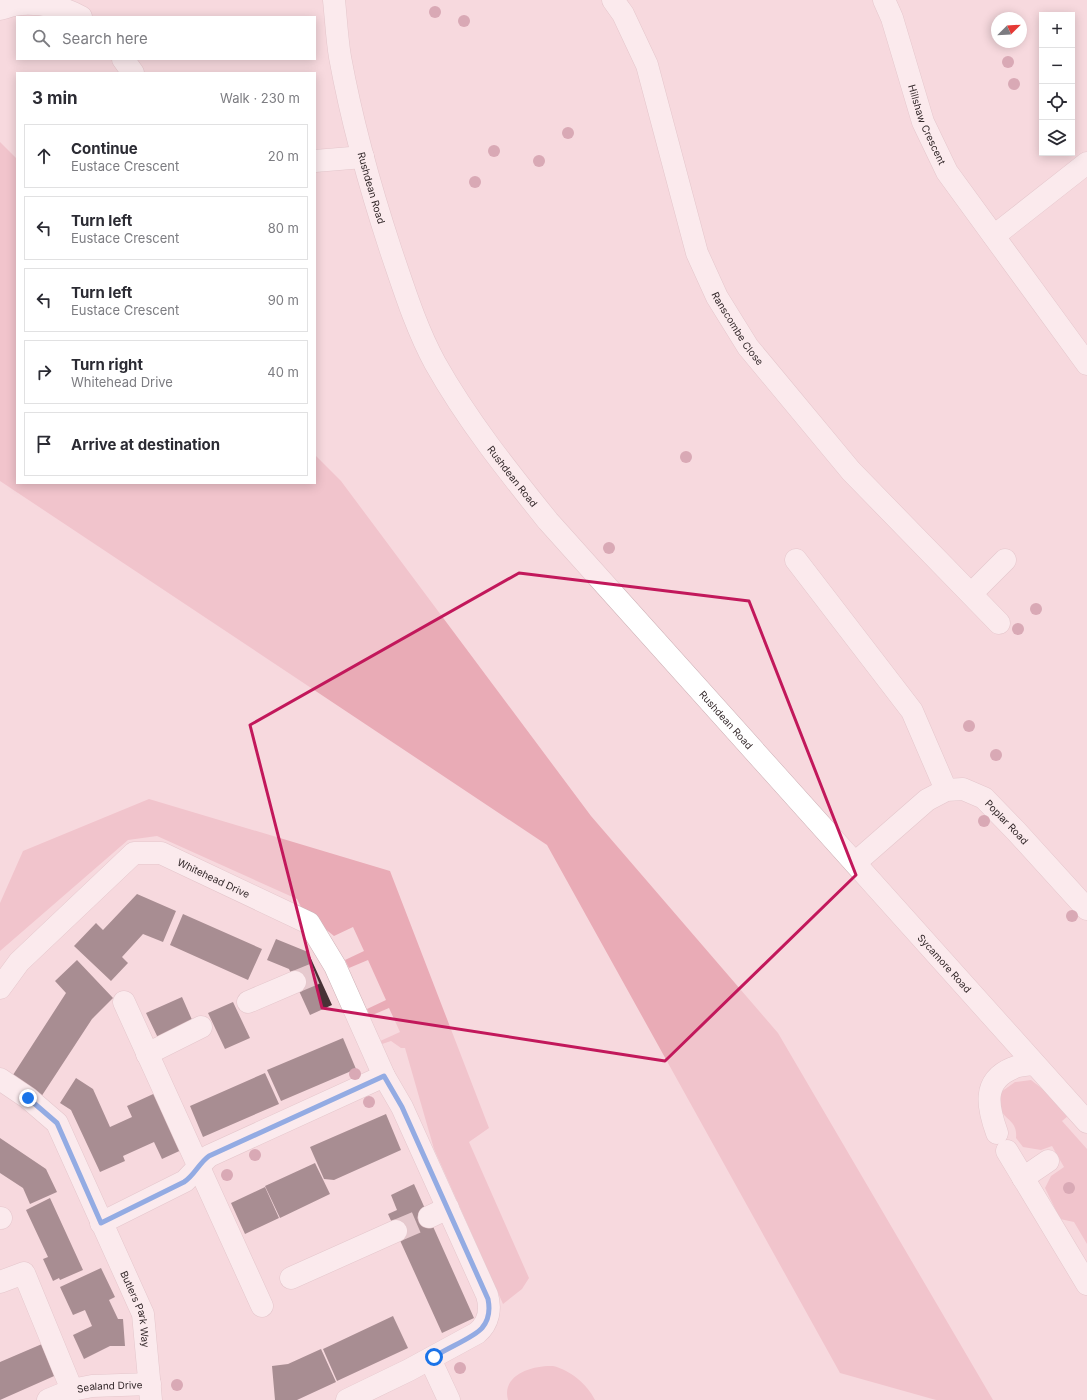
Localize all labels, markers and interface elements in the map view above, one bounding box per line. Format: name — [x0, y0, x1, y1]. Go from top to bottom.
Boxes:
north arrow — [991, 12, 1027, 48]
map controls — [1039, 12, 1075, 156]
button: + — [1039, 12, 1075, 48]
search box — [16, 16, 316, 60]
icon: search — [30, 27, 52, 49]
text: Search here — [62, 29, 148, 48]
button: − — [1039, 48, 1075, 84]
street label: Hillshaw Crescent — [906, 83, 949, 167]
button: locate — [1039, 84, 1075, 120]
text: 3 min — [32, 88, 78, 108]
text: Walk · 230 m — [220, 90, 300, 106]
button: layers — [1039, 120, 1075, 156]
text: Continue — [71, 139, 138, 158]
icon: ahead — [33, 145, 55, 167]
text: 20 m — [268, 148, 299, 164]
street label: Rushdean Road — [356, 151, 388, 225]
text: Eustace Crescent — [71, 158, 179, 174]
text: Turn left — [71, 211, 132, 230]
icon: left — [33, 217, 55, 239]
text: 80 m — [268, 220, 299, 236]
text: Eustace Crescent — [71, 230, 179, 246]
text: Turn left — [71, 283, 132, 302]
icon: left — [33, 289, 55, 311]
street label: Ranscombe Close — [709, 290, 766, 367]
text: 90 m — [268, 292, 299, 308]
text: Eustace Crescent — [71, 302, 179, 318]
text: Turn right — [71, 355, 143, 374]
icon: right — [33, 361, 55, 383]
text: 40 m — [267, 364, 299, 380]
text: Whitehead Drive — [71, 374, 173, 390]
icon: arrive — [33, 433, 55, 455]
text: Arrive at destination — [71, 435, 220, 454]
street label: Rushdean Road — [485, 443, 540, 509]
street label: Rushdean Road — [697, 688, 755, 751]
street label: Poplar Road — [983, 797, 1031, 847]
street label: Whitehead Drive — [176, 856, 252, 900]
street label: Sycamore Road — [915, 931, 974, 995]
route end — [19, 1089, 37, 1107]
street label: Butlers Park Way — [118, 1269, 152, 1348]
route start — [425, 1348, 443, 1366]
street label: Sealand Drive — [76, 1378, 143, 1395]

